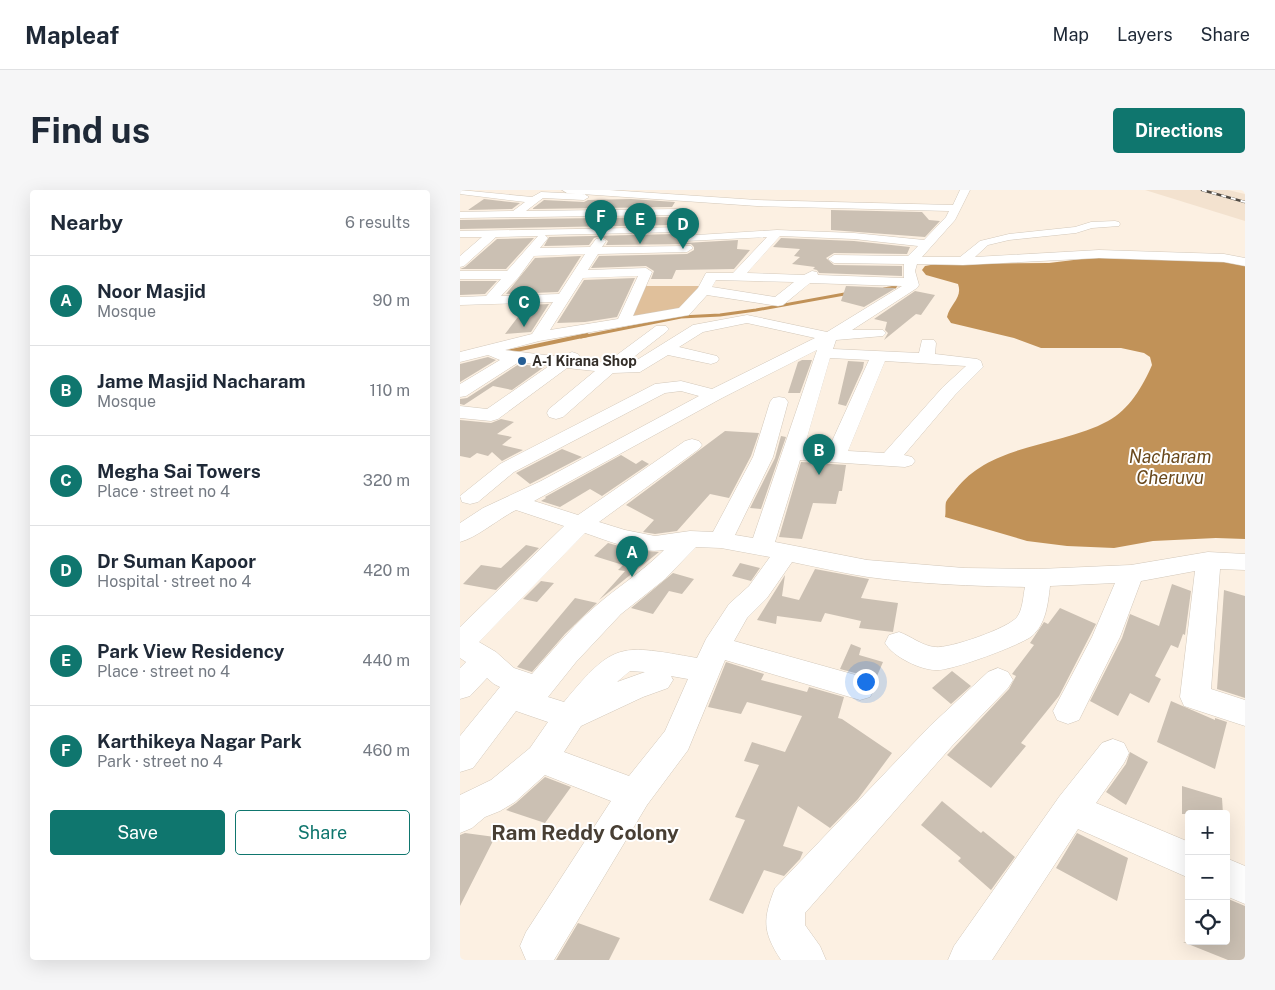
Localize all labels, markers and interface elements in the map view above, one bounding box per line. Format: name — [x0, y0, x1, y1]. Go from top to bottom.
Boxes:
text: Mapleaf — [25, 21, 119, 49]
text: Map — [1053, 24, 1089, 45]
text: Layers — [1117, 24, 1173, 45]
text: Share — [1201, 24, 1250, 45]
button: Directions — [1113, 108, 1245, 153]
text: Find us — [30, 110, 150, 151]
pin: F — [585, 200, 617, 241]
pin: E — [624, 203, 656, 244]
pin: D — [667, 208, 699, 249]
text: Nearby — [50, 210, 123, 235]
text: 6 results — [345, 213, 410, 232]
text: Noor Masjid — [97, 280, 206, 302]
pin: C — [508, 286, 540, 327]
text: A — [60, 291, 72, 310]
text: 90 m — [373, 291, 410, 310]
text: Mosque — [97, 302, 156, 321]
place label: A-1 Kirana Shop — [532, 353, 637, 369]
marker: A-1 Kirana Shop — [516, 355, 528, 367]
text: Jame Masjid Nacharam — [97, 370, 305, 392]
text: B — [61, 381, 71, 400]
text: 110 m — [369, 381, 410, 400]
text: Mosque — [97, 392, 156, 411]
pin: B — [803, 434, 835, 475]
water label: Nacharam Cheruvu — [1129, 446, 1211, 488]
text: Megha Sai Towers — [97, 460, 261, 482]
text: C — [60, 471, 72, 490]
text: 320 m — [363, 471, 410, 490]
text: Place · street no 4 — [97, 482, 230, 501]
pin: A — [616, 536, 648, 577]
text: Dr Suman Kapoor — [97, 550, 256, 572]
text: D — [60, 561, 72, 580]
text: 420 m — [363, 561, 410, 580]
text: Hospital · street no 4 — [97, 572, 251, 591]
text: Park View Residency — [97, 640, 284, 662]
text: E — [61, 651, 71, 670]
text: 440 m — [362, 651, 410, 670]
text: Place · street no 4 — [97, 662, 230, 681]
your location — [853, 669, 879, 695]
text: Karthikeya Nagar Park — [97, 730, 302, 752]
text: F — [61, 741, 71, 760]
text: 460 m — [363, 741, 410, 760]
text: Park · street no 4 — [97, 752, 223, 771]
button: Save — [50, 810, 225, 855]
button: Share — [235, 810, 410, 855]
map controls — [1185, 810, 1230, 945]
button: + — [1185, 810, 1230, 855]
district label: Ram Reddy Colony — [491, 820, 679, 845]
button: − — [1185, 855, 1230, 900]
button: locate — [1185, 900, 1230, 945]

